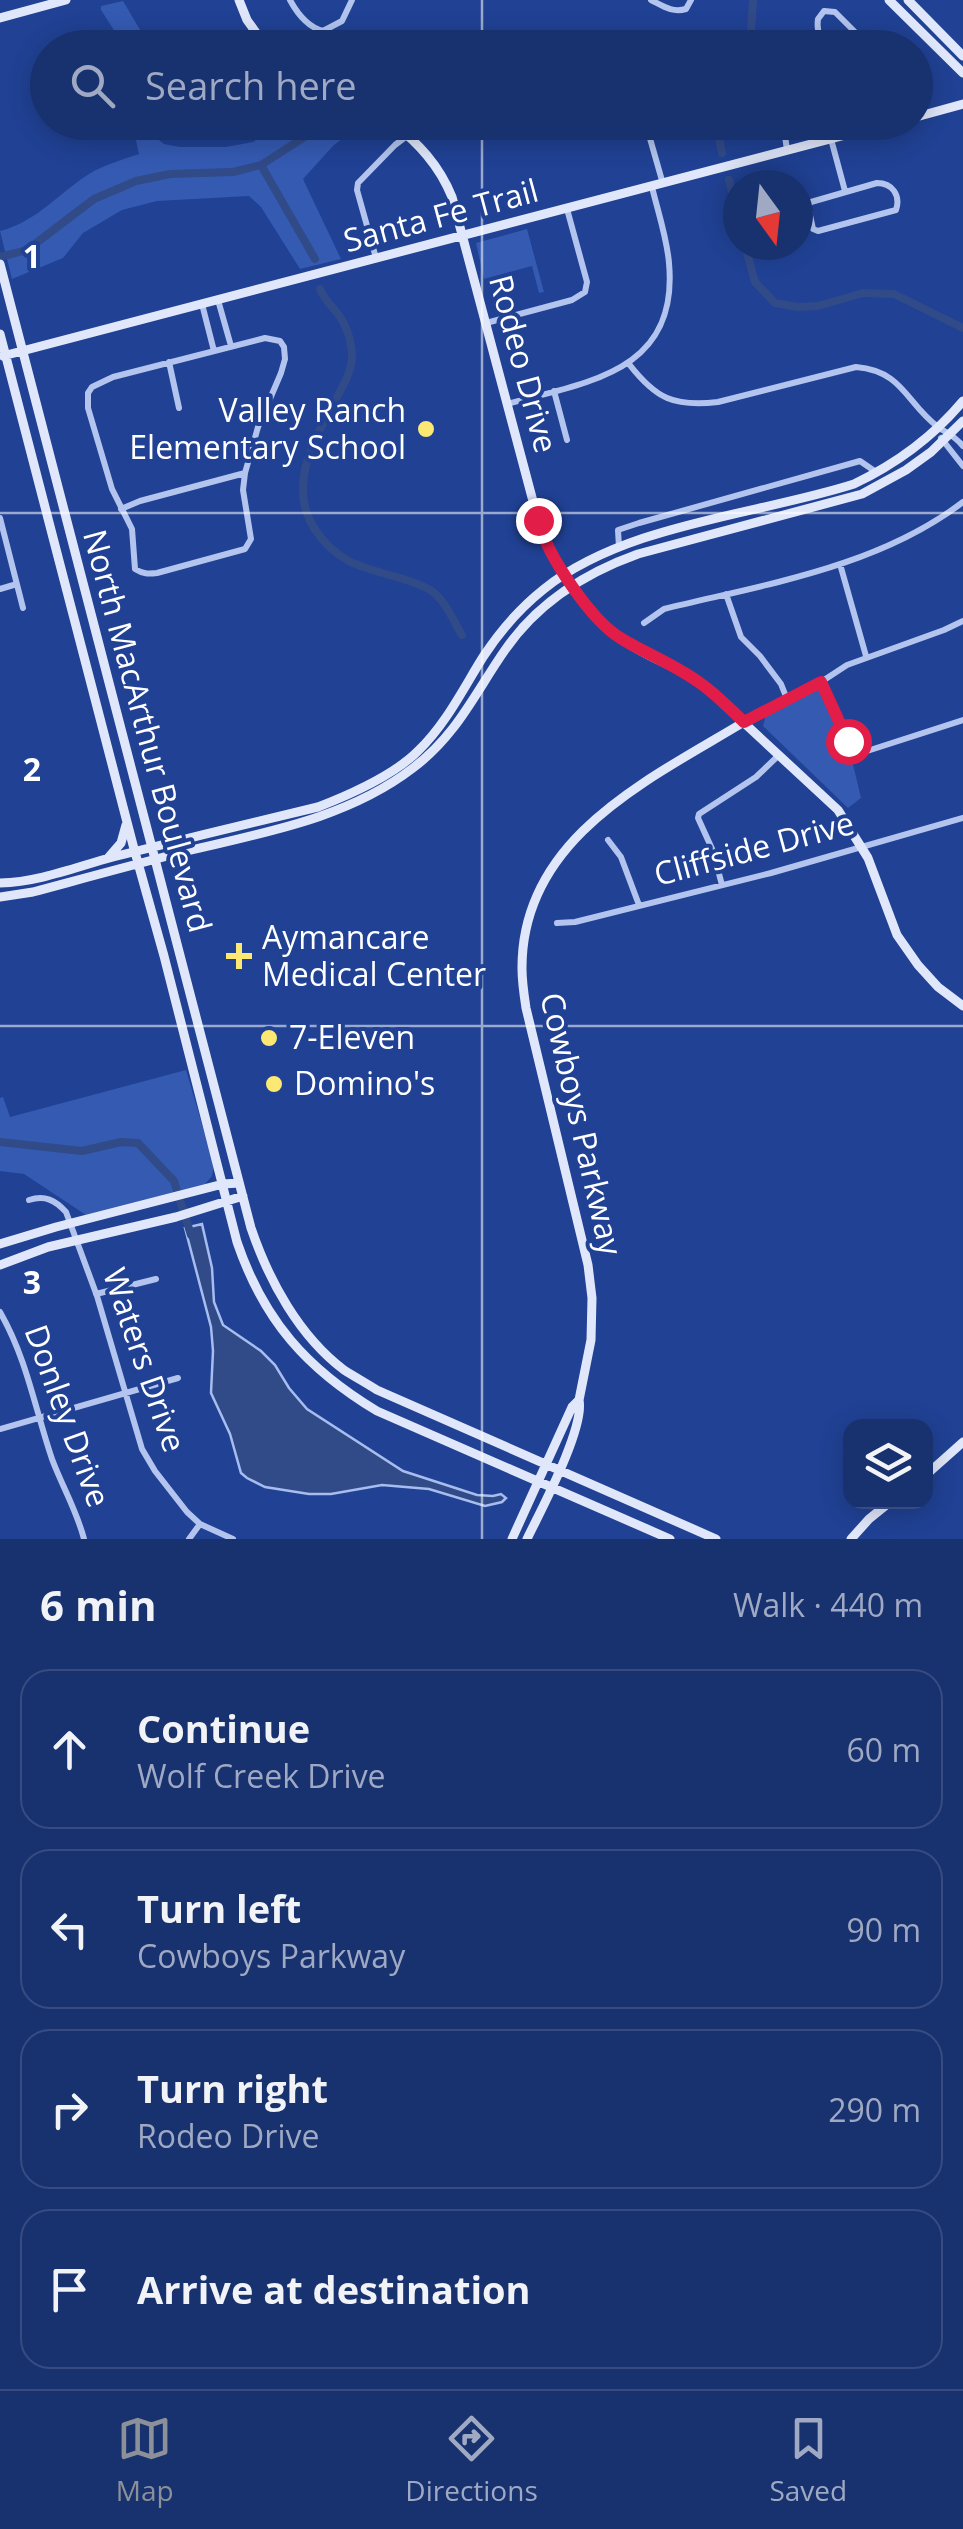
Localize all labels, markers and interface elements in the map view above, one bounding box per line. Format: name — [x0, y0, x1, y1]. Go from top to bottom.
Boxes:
search box — [30, 30, 933, 140]
icon: search — [65, 58, 120, 113]
text: Search here — [145, 59, 357, 111]
street label: Santa Fe Trail — [339, 168, 543, 261]
north arrow — [723, 170, 813, 260]
text: 1 — [23, 234, 41, 277]
street label: Rodeo Drive — [480, 270, 569, 457]
place label: Valley Ranch Elementary School — [129, 388, 406, 468]
marker: Valley Ranch Elementary School — [415, 418, 437, 440]
route end — [516, 498, 562, 544]
street label: North MacArthur Boulevard — [74, 525, 223, 937]
route start — [826, 719, 872, 765]
text: 2 — [23, 747, 41, 790]
street label: Cliffside Drive — [649, 800, 858, 895]
place label: Aymancare Medical Center — [262, 915, 486, 995]
marker: Aymancare Medical Center — [226, 943, 252, 969]
street label: Cowboys Parkway — [531, 988, 634, 1260]
place label: 7-Eleven — [289, 1015, 415, 1058]
marker: 7-Eleven — [258, 1027, 280, 1049]
place label: Domino's — [294, 1061, 435, 1104]
marker: Domino's — [263, 1073, 285, 1095]
text: 3 — [23, 1260, 41, 1303]
street label: Waters Drive — [94, 1262, 197, 1457]
street label: Donley Drive — [16, 1318, 121, 1512]
map controls — [843, 1419, 933, 1509]
button: layers — [843, 1419, 933, 1509]
text: 6 min — [40, 1576, 157, 1633]
text: Walk · 440 m — [733, 1583, 923, 1626]
text: Continue — [137, 1702, 310, 1754]
icon: ahead — [42, 1722, 97, 1777]
text: 60 m — [846, 1728, 921, 1771]
text: Wolf Creek Drive — [137, 1754, 386, 1797]
text: Turn left — [137, 1882, 301, 1934]
icon: left — [42, 1902, 97, 1957]
text: 90 m — [846, 1908, 921, 1951]
text: Cowboys Parkway — [137, 1934, 405, 1977]
text: Turn right — [137, 2062, 328, 2114]
icon: right — [42, 2082, 97, 2137]
text: 290 m — [828, 2088, 921, 2131]
text: Rodeo Drive — [137, 2114, 319, 2157]
icon: arrive — [42, 2262, 97, 2317]
text: Arrive at destination — [137, 2263, 531, 2315]
tab: Map — [116, 2411, 174, 2509]
tab: Directions — [405, 2411, 538, 2509]
tab: Saved — [769, 2411, 847, 2509]

